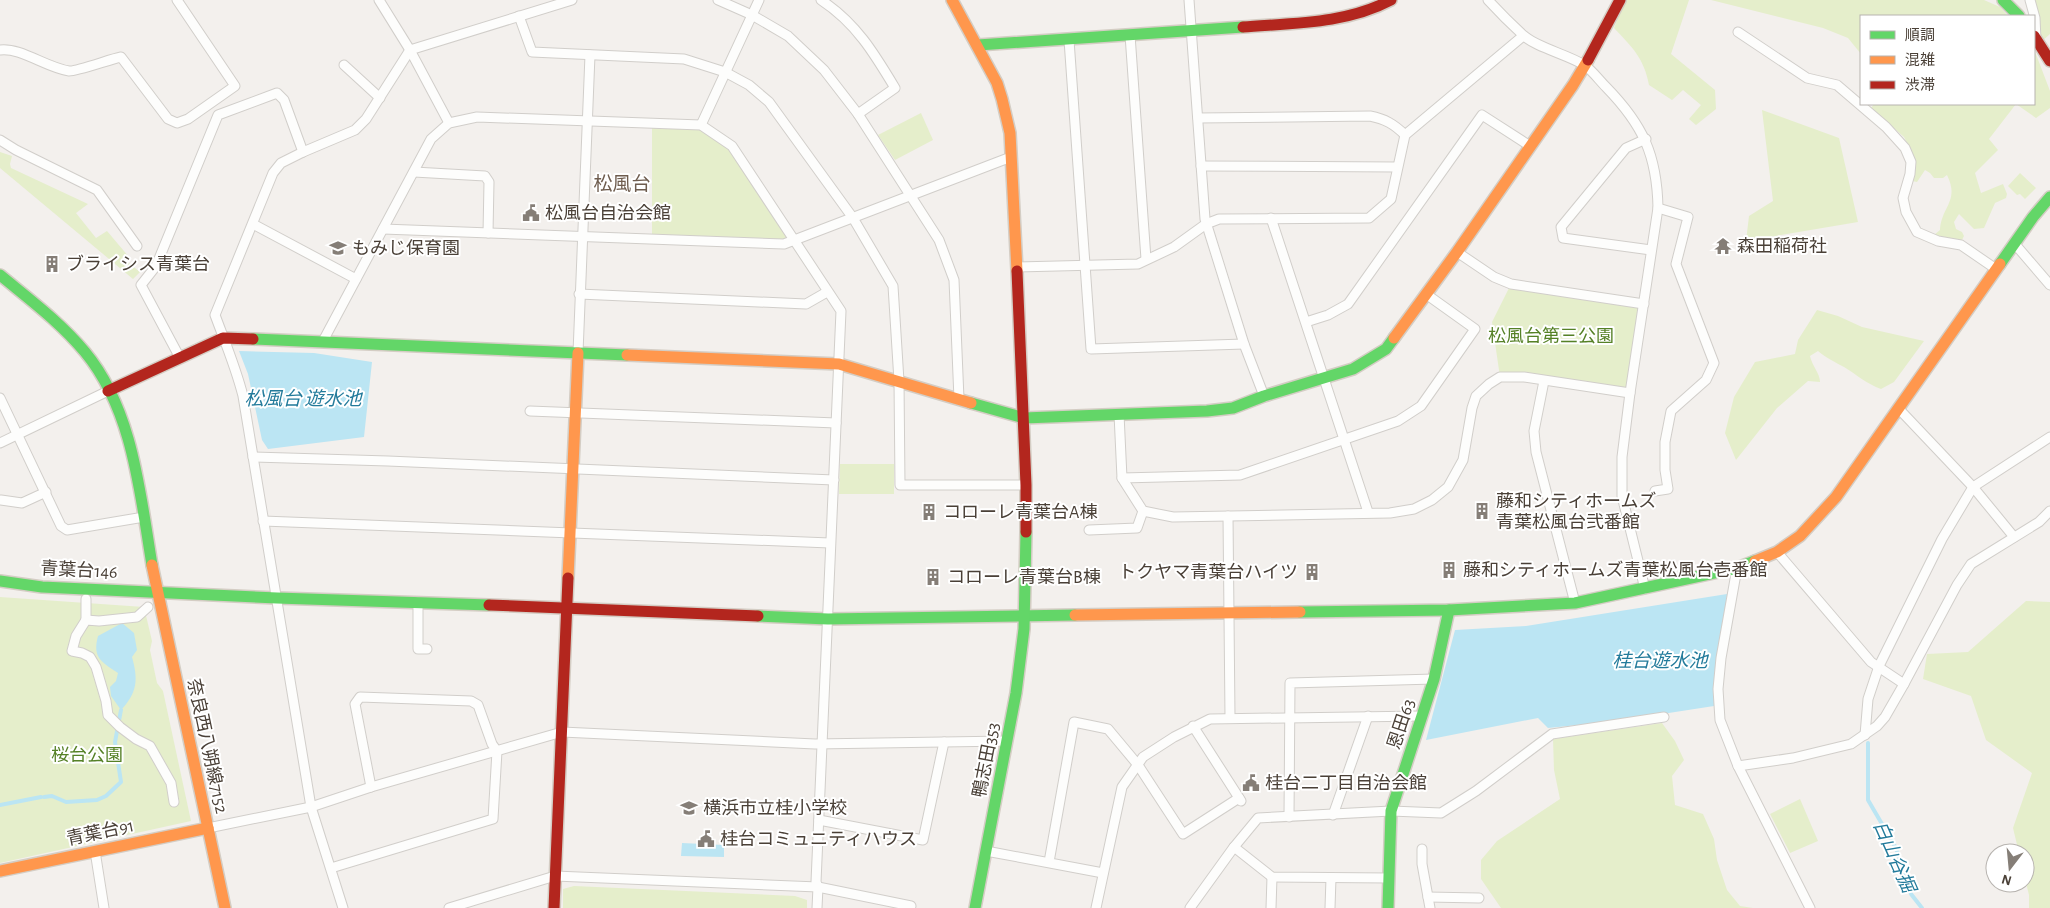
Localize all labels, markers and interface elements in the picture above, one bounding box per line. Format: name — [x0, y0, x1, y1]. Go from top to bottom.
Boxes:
legend — [1860, 15, 2035, 105]
text: 順調 — [1905, 28, 1935, 43]
text: 混雑 — [1905, 52, 1935, 68]
text: 渋滞 — [1905, 77, 1935, 93]
district label: 松風台 — [593, 173, 651, 194]
public building icon: 松風台自治会館 — [521, 203, 541, 223]
place label: 松風台自治会館 — [545, 203, 671, 223]
temple icon: 森田稲荷社 — [1713, 236, 1733, 256]
place label: 森田稲荷社 — [1737, 237, 1827, 256]
school or university icon: もみじ保育園 — [328, 238, 348, 258]
place label: もみじ保育園 — [352, 239, 460, 258]
building icon: ブライシス青葉台 — [42, 254, 62, 274]
place label: ブライシス青葉台 — [66, 254, 210, 274]
park label: 松風台第三公園 — [1488, 326, 1614, 346]
water label: 松風台 遊水池 — [245, 388, 363, 409]
place label: 藤和シティホームズ 青葉松風台弐番館 — [1496, 491, 1656, 532]
building icon: 藤和シティホームズ 青葉松風台弐番館 — [1472, 501, 1492, 521]
building icon: コローレ青葉台A棟 — [919, 502, 939, 522]
place label: コローレ青葉台A棟 — [943, 502, 1097, 522]
street label: 青葉台146 — [40, 558, 118, 582]
building icon: 藤和シティホームズ青葉松風台壱番館 — [1439, 560, 1459, 580]
place label: 藤和シティホームズ青葉松風台壱番館 — [1463, 560, 1767, 580]
place label: トクヤマ青葉台ハイツ — [1118, 562, 1298, 582]
building icon: トクヤマ青葉台ハイツ — [1302, 562, 1322, 582]
building icon: コローレ青葉台B棟 — [923, 567, 943, 587]
place label: コローレ青葉台B棟 — [947, 567, 1101, 587]
water label: 桂台遊水池 — [1612, 650, 1709, 671]
street label: 奈良西八朔線7152 — [184, 677, 232, 815]
street label: 恩田63 — [1385, 697, 1419, 752]
street label: 鴨志田353 — [969, 721, 1003, 799]
park label: 桜台公園 — [51, 745, 123, 765]
public building icon: 桂台二丁目自治会館 — [1241, 773, 1261, 793]
place label: 桂台二丁目自治会館 — [1265, 773, 1427, 793]
school or university icon: 横浜市立桂小学校 — [679, 798, 699, 818]
place label: 横浜市立桂小学校 — [703, 798, 847, 818]
street label: 青葉台91 — [64, 815, 136, 849]
water label: 白山谷掘 — [1869, 817, 1921, 898]
public building icon: 桂台コミュニティハウス — [696, 829, 716, 849]
place label: 桂台コミュニティハウス — [720, 829, 917, 849]
north arrow — [1985, 843, 2035, 893]
text: N — [2000, 871, 2013, 888]

